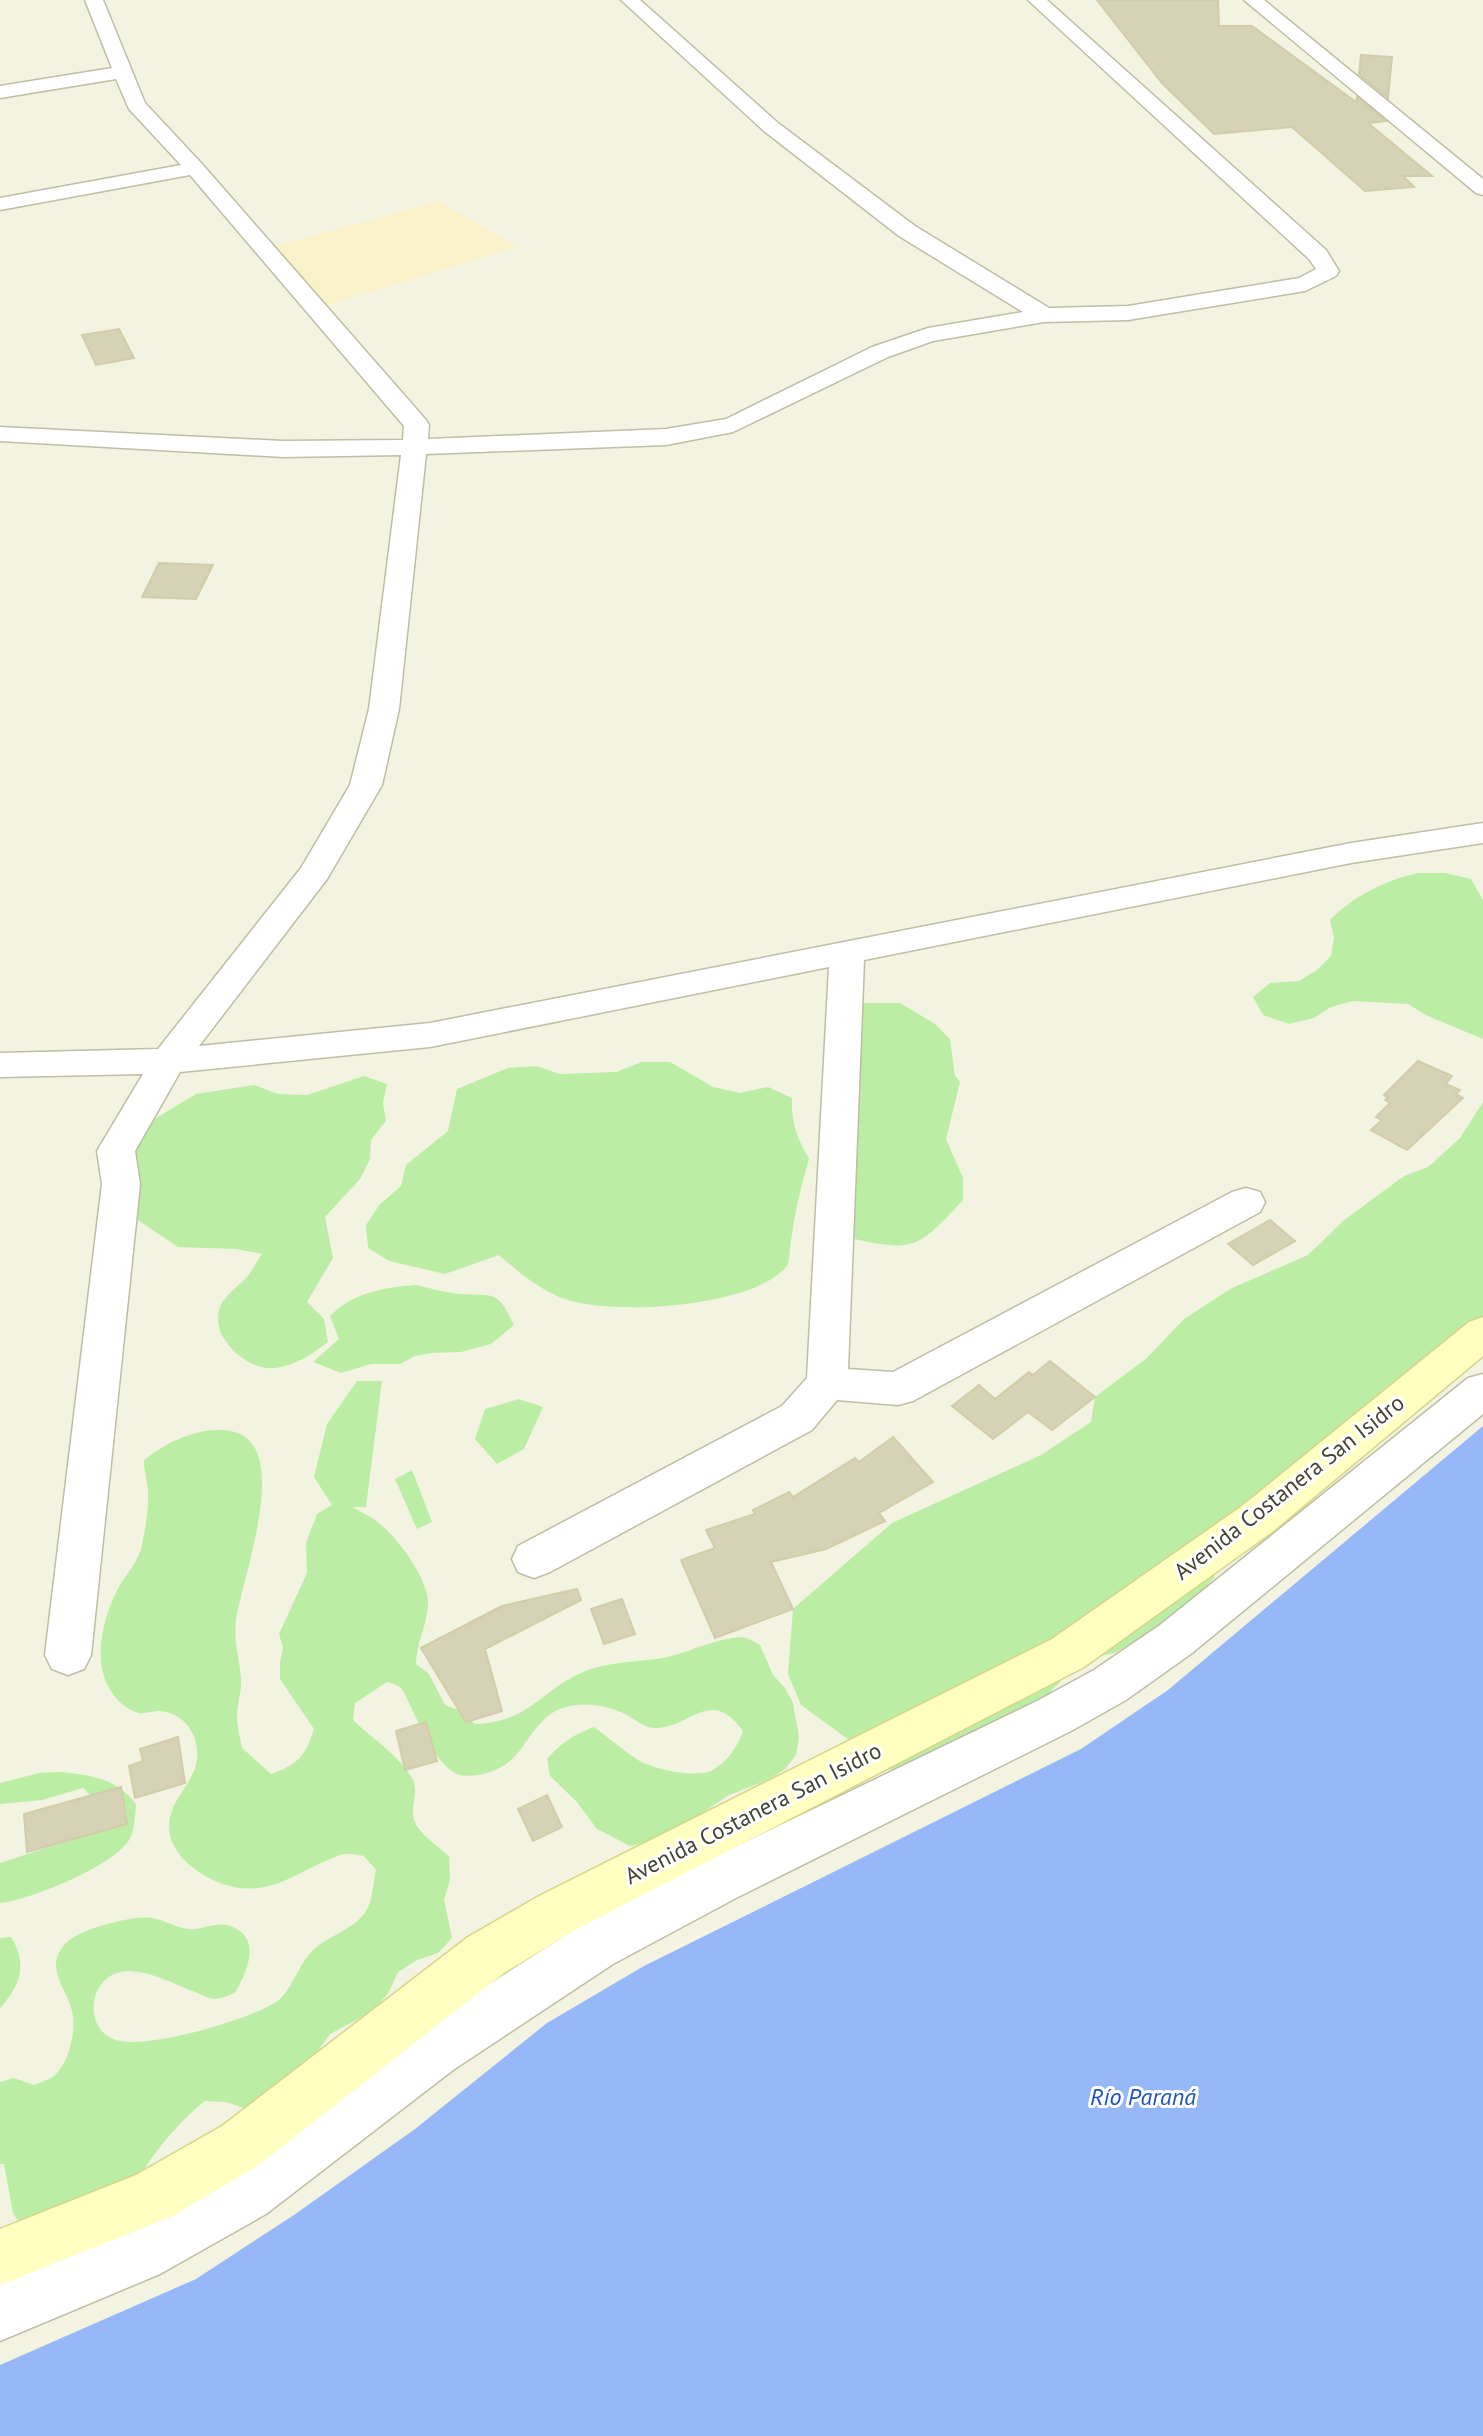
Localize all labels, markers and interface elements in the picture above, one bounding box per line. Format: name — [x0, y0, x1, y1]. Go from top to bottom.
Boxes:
street label: Avenida Costanera San Isidro — [1168, 1388, 1410, 1586]
street label: Avenida Costanera San Isidro — [619, 1735, 886, 1890]
water label: Río Paraná — [1090, 2081, 1196, 2112]

